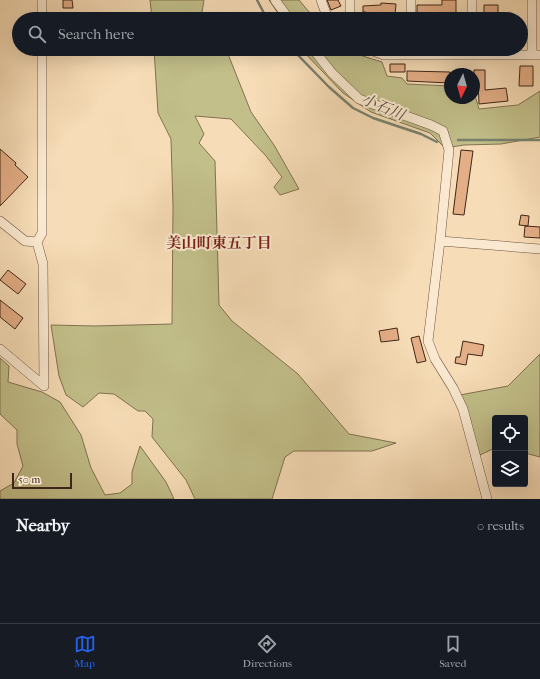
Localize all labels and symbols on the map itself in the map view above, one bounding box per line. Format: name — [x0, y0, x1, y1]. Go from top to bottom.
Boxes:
north arrow — [444, 68, 480, 104]
water label: 小石川 — [359, 90, 409, 125]
district label: 美山町東五丁目 — [166, 234, 272, 252]
scale bar — [12, 471, 72, 490]

